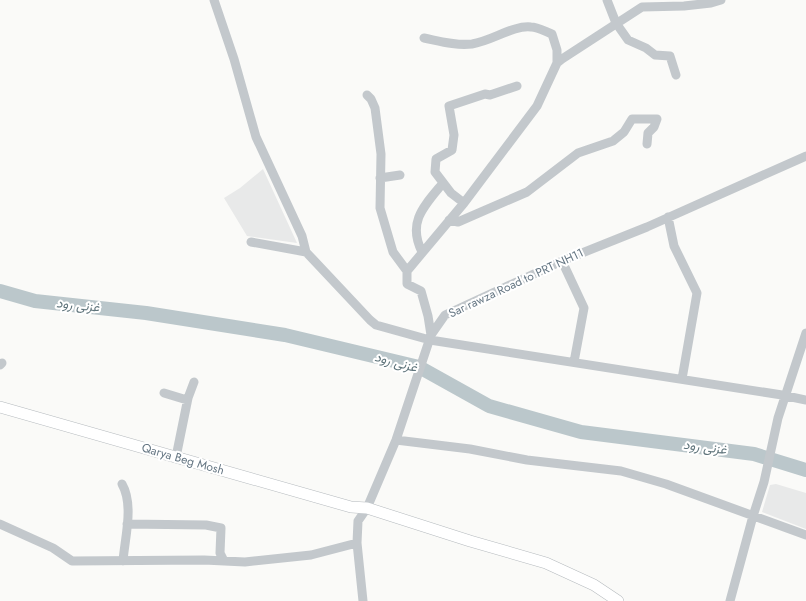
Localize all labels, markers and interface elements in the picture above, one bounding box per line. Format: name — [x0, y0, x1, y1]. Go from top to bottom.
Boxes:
street label: Sar rawza Road to PRT NH11 — [446, 244, 586, 322]
water label: غزنی رود — [56, 293, 102, 317]
water label: غزنی رود — [373, 347, 421, 377]
water label: غزنی رود — [682, 435, 729, 459]
street label: Qarya Beg Mosh — [140, 439, 226, 479]

